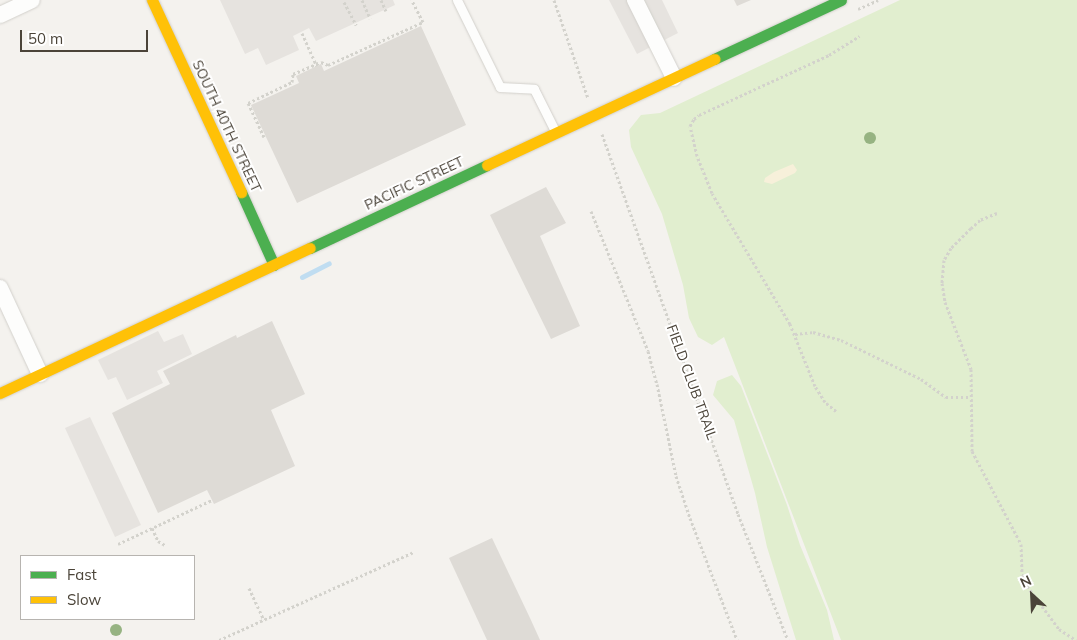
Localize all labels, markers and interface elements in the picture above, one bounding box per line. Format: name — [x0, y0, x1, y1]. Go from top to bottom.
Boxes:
scale bar — [22, 20, 150, 52]
text: 50 m — [28, 29, 63, 48]
street label: SOUTH 40TH STREET — [189, 57, 265, 195]
street label: PACIFIC STREET — [362, 153, 466, 213]
street label: FIELD CLUB TRAIL — [663, 322, 721, 442]
legend — [20, 555, 195, 620]
text: Fast — [67, 565, 97, 584]
north arrow — [1007, 570, 1057, 620]
text: N — [1017, 571, 1034, 592]
text: Slow — [67, 590, 101, 609]

